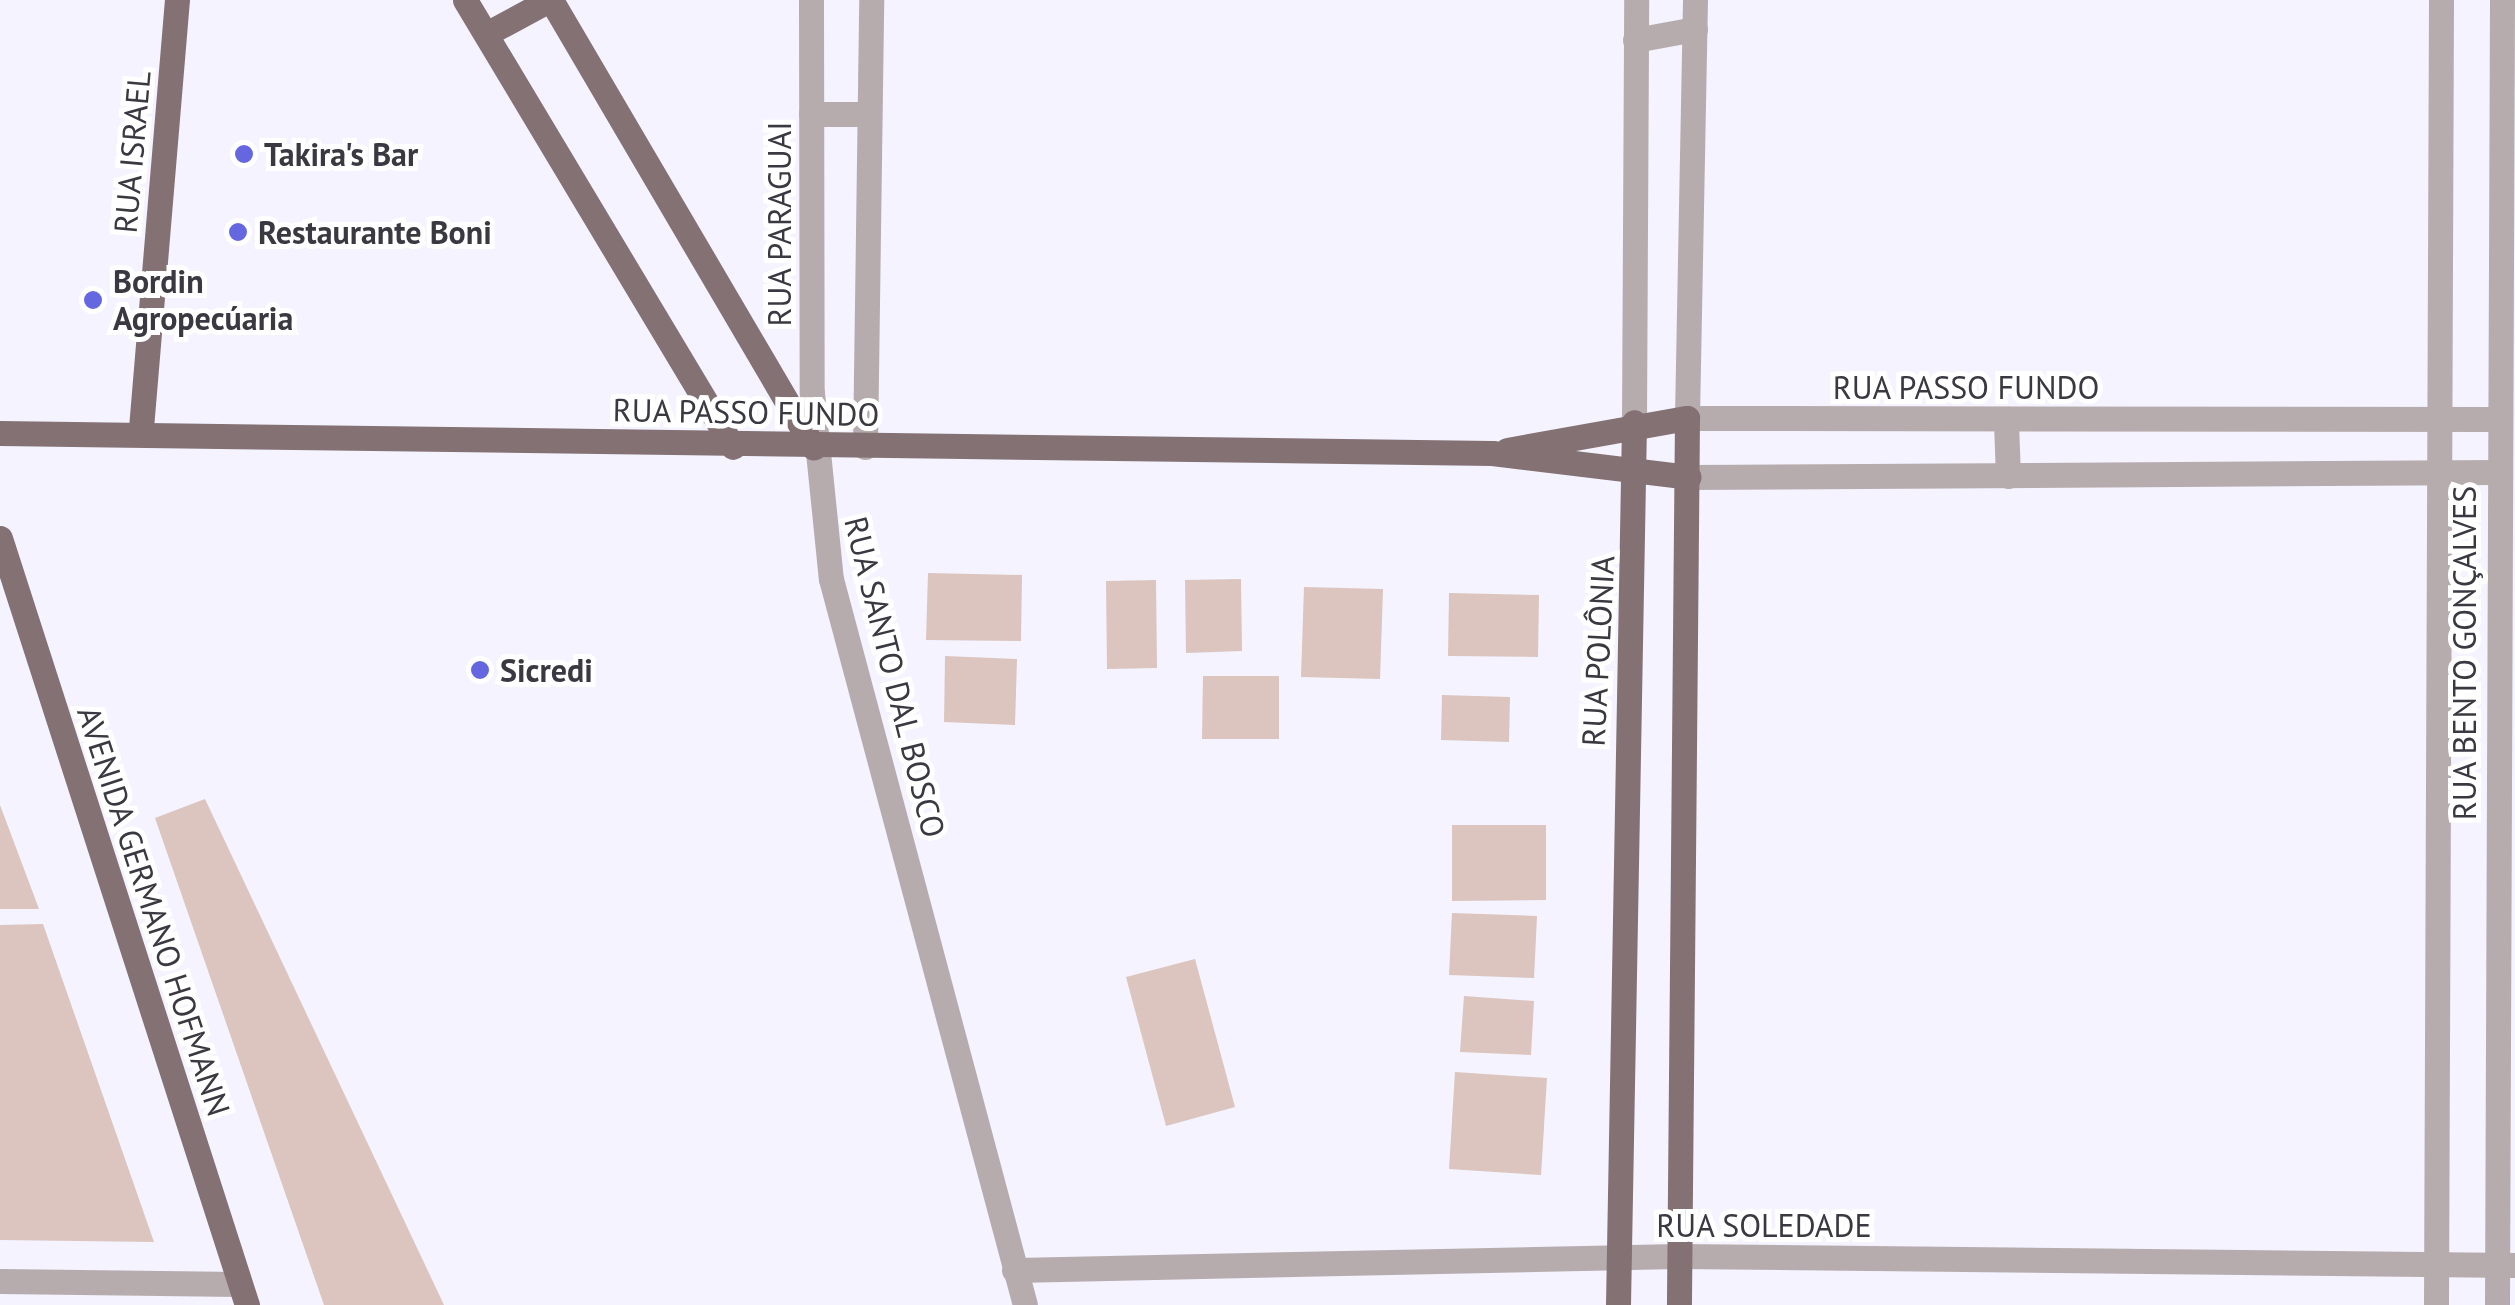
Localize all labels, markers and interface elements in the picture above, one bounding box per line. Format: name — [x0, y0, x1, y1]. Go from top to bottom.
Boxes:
street label: RUA ISRAEL — [106, 69, 158, 235]
street label: RUA PARAGUAI — [760, 121, 798, 327]
place label: Takira's Bar — [264, 135, 418, 173]
marker: Takira's Bar — [233, 143, 255, 165]
place label: Restaurante Boni — [258, 213, 492, 251]
marker: Restaurante Boni — [227, 221, 249, 243]
place label: Bordin Agropecúaria — [113, 263, 293, 338]
marker: Bordin Agropecúaria — [82, 289, 104, 311]
street label: RUA PASSO FUNDO — [1832, 368, 2100, 406]
street label: RUA PASSO FUNDO — [612, 390, 880, 434]
street label: RUA BENTO GONÇALVES — [2445, 485, 2483, 821]
street label: RUA SANTO DAL BOSCO — [836, 511, 954, 843]
street label: RUA POLÔNIA — [1574, 554, 1622, 748]
place label: Sicredi — [500, 651, 593, 689]
marker: Sicredi — [469, 659, 491, 681]
street label: AVENIDA GERMANO HOFMANN — [69, 701, 239, 1121]
street label: RUA SOLEDADE — [1656, 1206, 1872, 1244]

